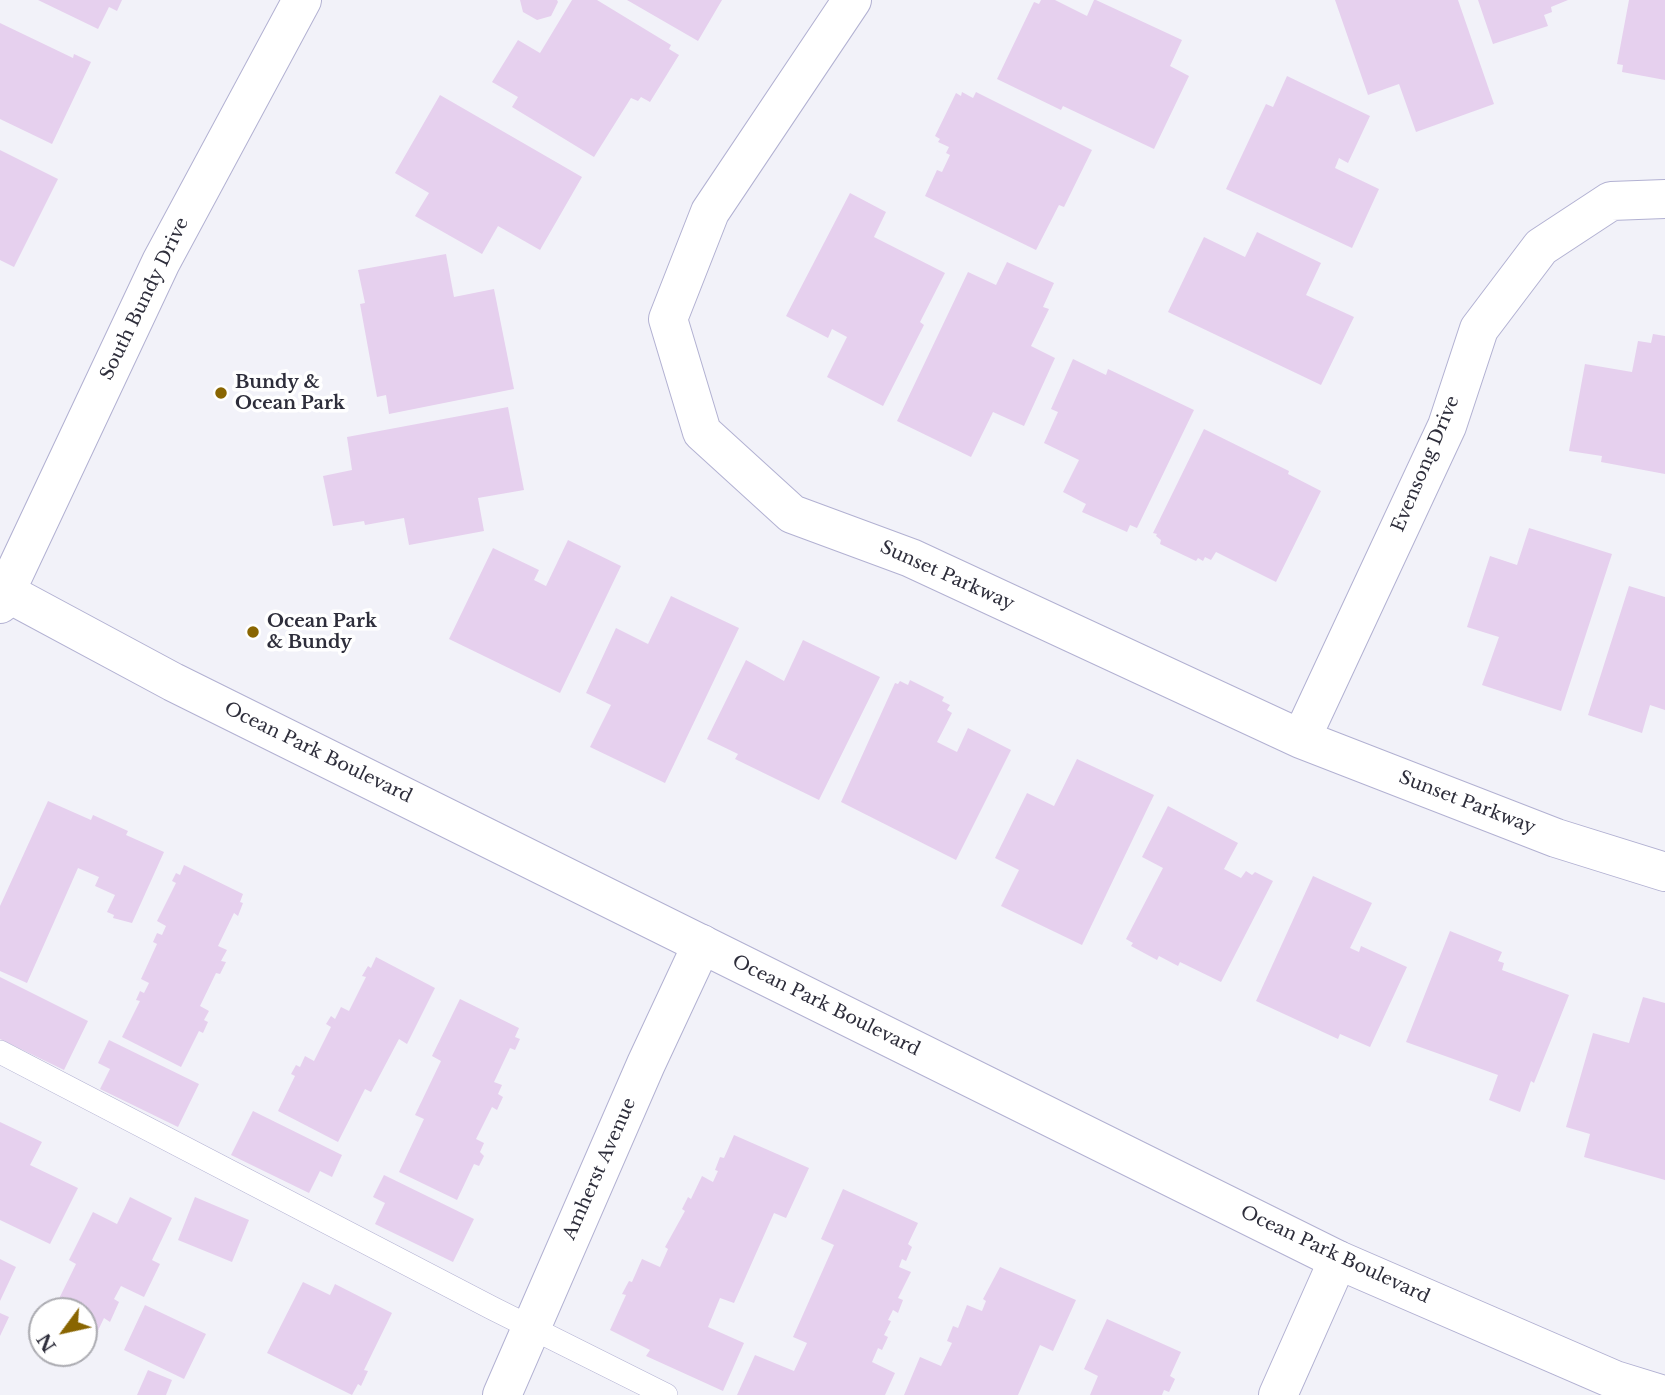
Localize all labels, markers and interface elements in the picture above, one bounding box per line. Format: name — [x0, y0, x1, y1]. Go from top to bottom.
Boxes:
street label: South Bundy Drive — [96, 214, 194, 384]
place label: Bundy & Ocean Park — [235, 372, 345, 414]
marker: Bundy & Ocean Park — [213, 385, 229, 401]
street label: Evensong Drive — [1388, 393, 1464, 535]
street label: Sunset Parkway — [877, 537, 1017, 615]
place label: Ocean Park & Bundy — [267, 611, 377, 654]
marker: Ocean Park & Bundy — [245, 624, 261, 640]
street label: Ocean Park Boulevard — [221, 698, 415, 808]
street label: Sunset Parkway — [1396, 767, 1538, 839]
street label: Ocean Park Boulevard — [729, 951, 923, 1061]
street label: Amherst Avenue — [559, 1095, 641, 1243]
street label: Ocean Park Boulevard — [1237, 1202, 1433, 1308]
north arrow — [28, 1297, 98, 1367]
text: N — [32, 1329, 61, 1356]

